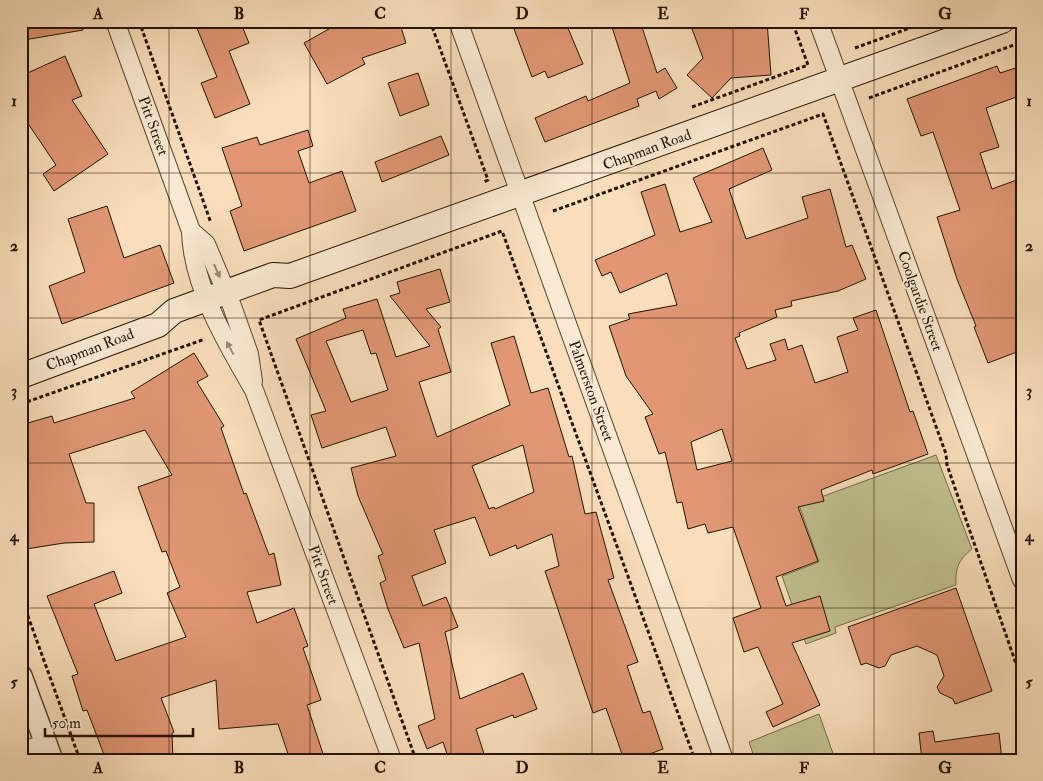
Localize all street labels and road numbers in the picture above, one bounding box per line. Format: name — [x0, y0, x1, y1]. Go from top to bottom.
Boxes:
street label: Pitt Street — [134, 94, 173, 158]
street label: Chapman Road — [600, 125, 695, 176]
street label: Coolgardie Street — [893, 248, 947, 354]
street label: Chapman Road — [43, 324, 138, 376]
street label: Palmerston Street — [564, 338, 618, 444]
street label: Pitt Street — [304, 543, 343, 607]

